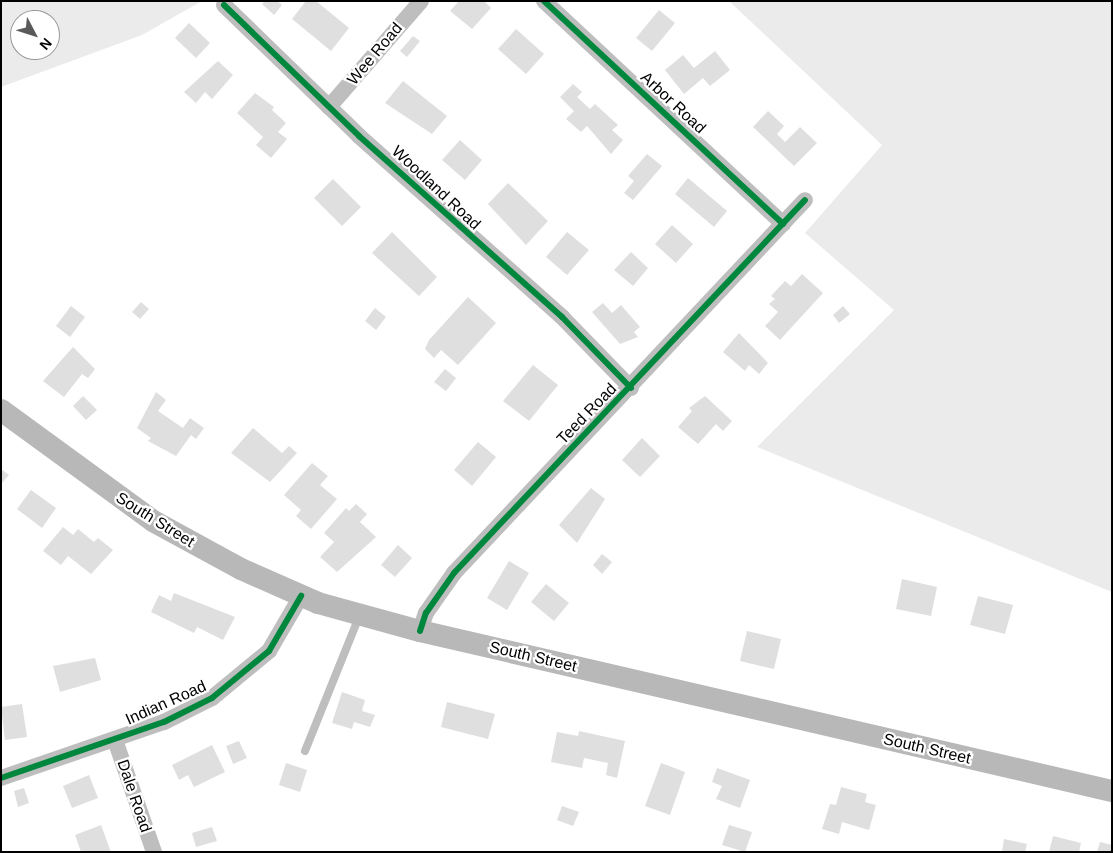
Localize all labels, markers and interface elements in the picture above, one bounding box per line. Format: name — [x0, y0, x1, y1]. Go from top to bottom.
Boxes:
north arrow — [10, 10, 60, 60]
street label: Wee Road — [343, 19, 407, 89]
text: N — [36, 35, 55, 53]
street label: Arbor Road — [637, 68, 709, 138]
street label: Woodland Road — [388, 142, 484, 234]
street label: Teed Road — [553, 379, 621, 449]
street label: South Street — [112, 488, 198, 552]
street label: South Street — [488, 638, 578, 676]
street label: Indian Road — [123, 677, 209, 729]
street label: South Street — [882, 730, 972, 768]
street label: Dale Road — [113, 757, 155, 835]

